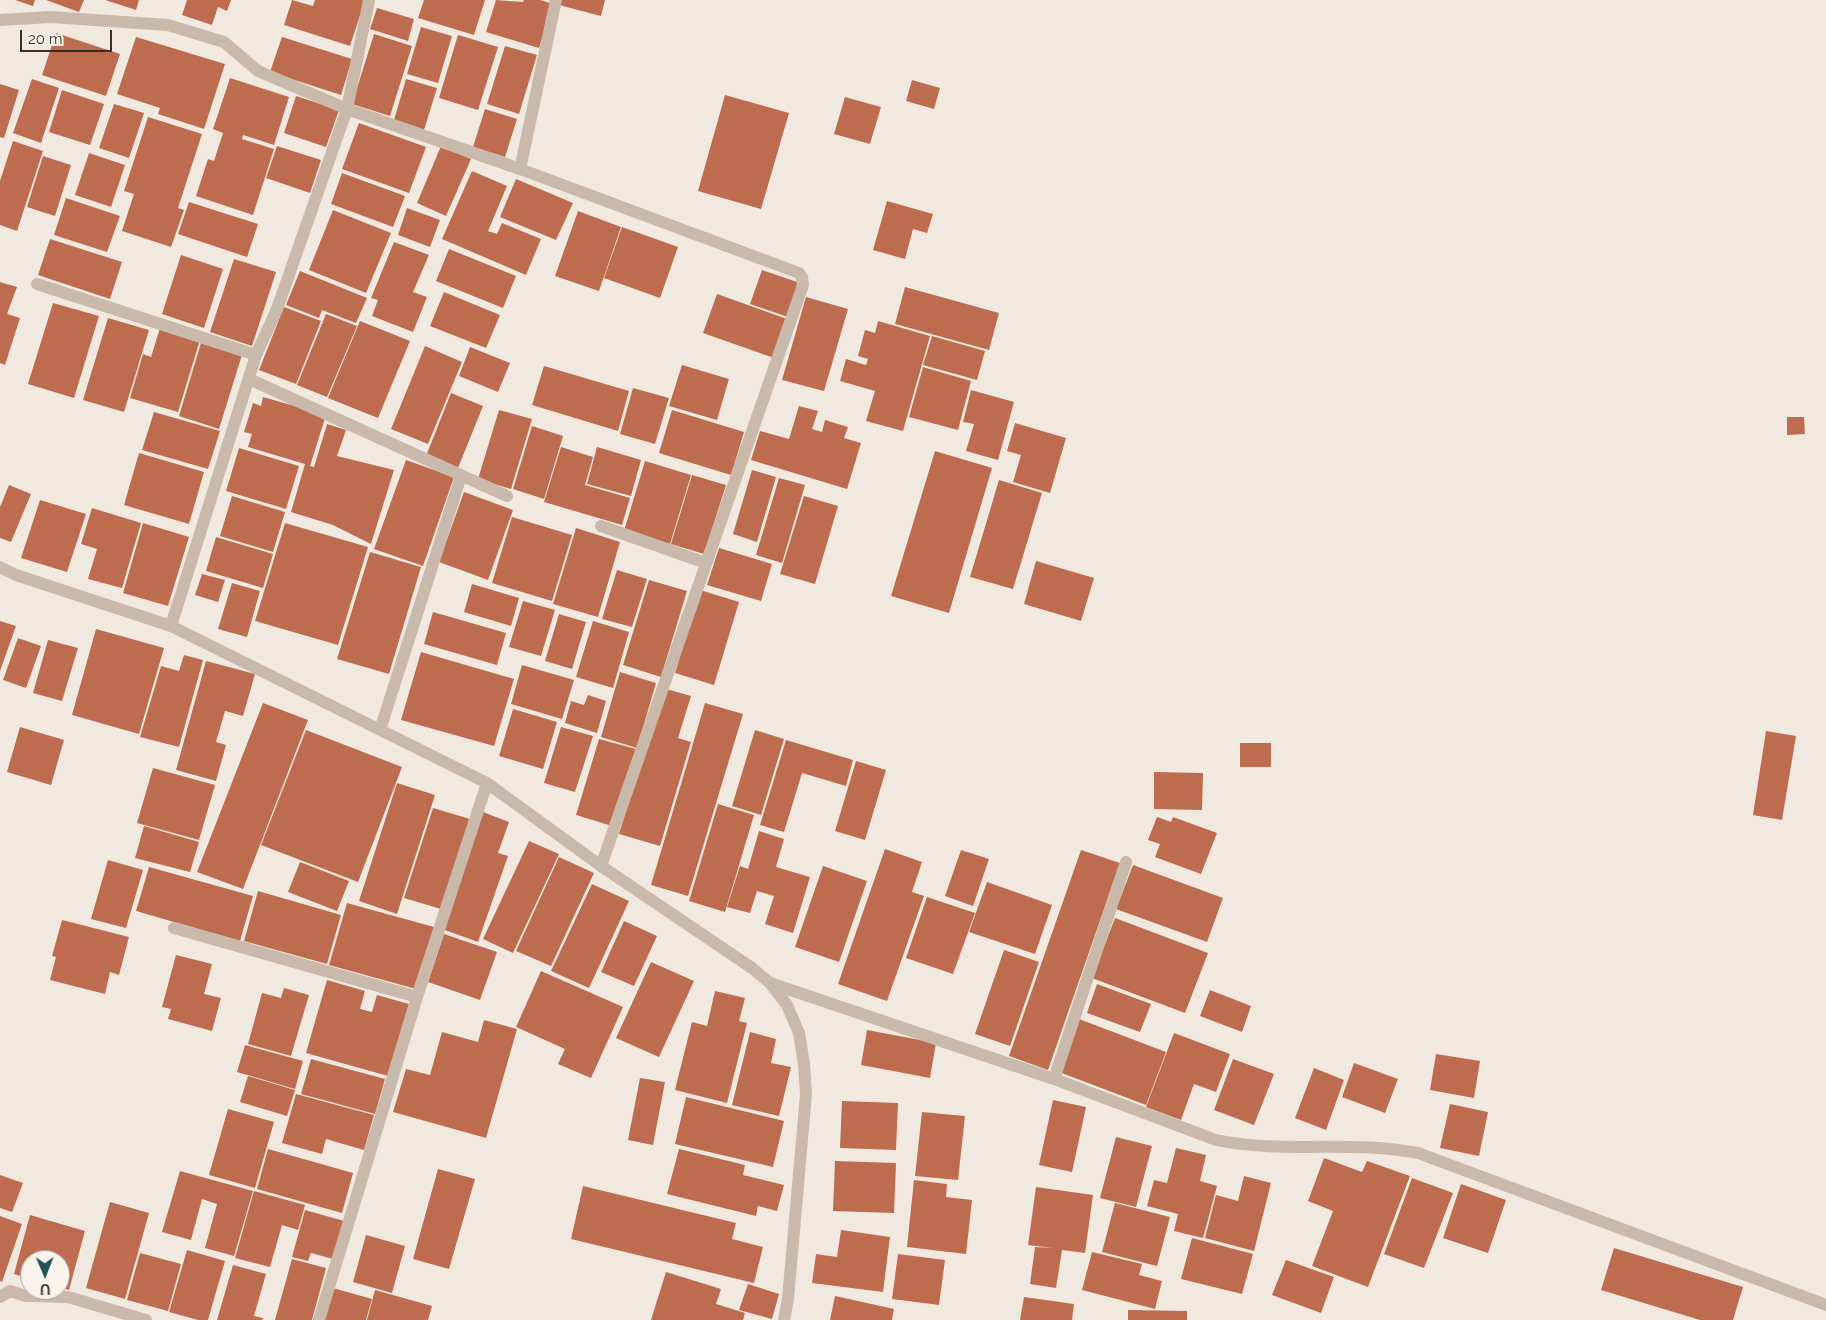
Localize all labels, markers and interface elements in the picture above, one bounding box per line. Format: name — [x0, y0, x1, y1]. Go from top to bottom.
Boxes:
scale bar — [22, 20, 115, 52]
text: 20 m — [28, 30, 63, 48]
north arrow — [20, 1250, 70, 1300]
text: U — [40, 1281, 51, 1297]

